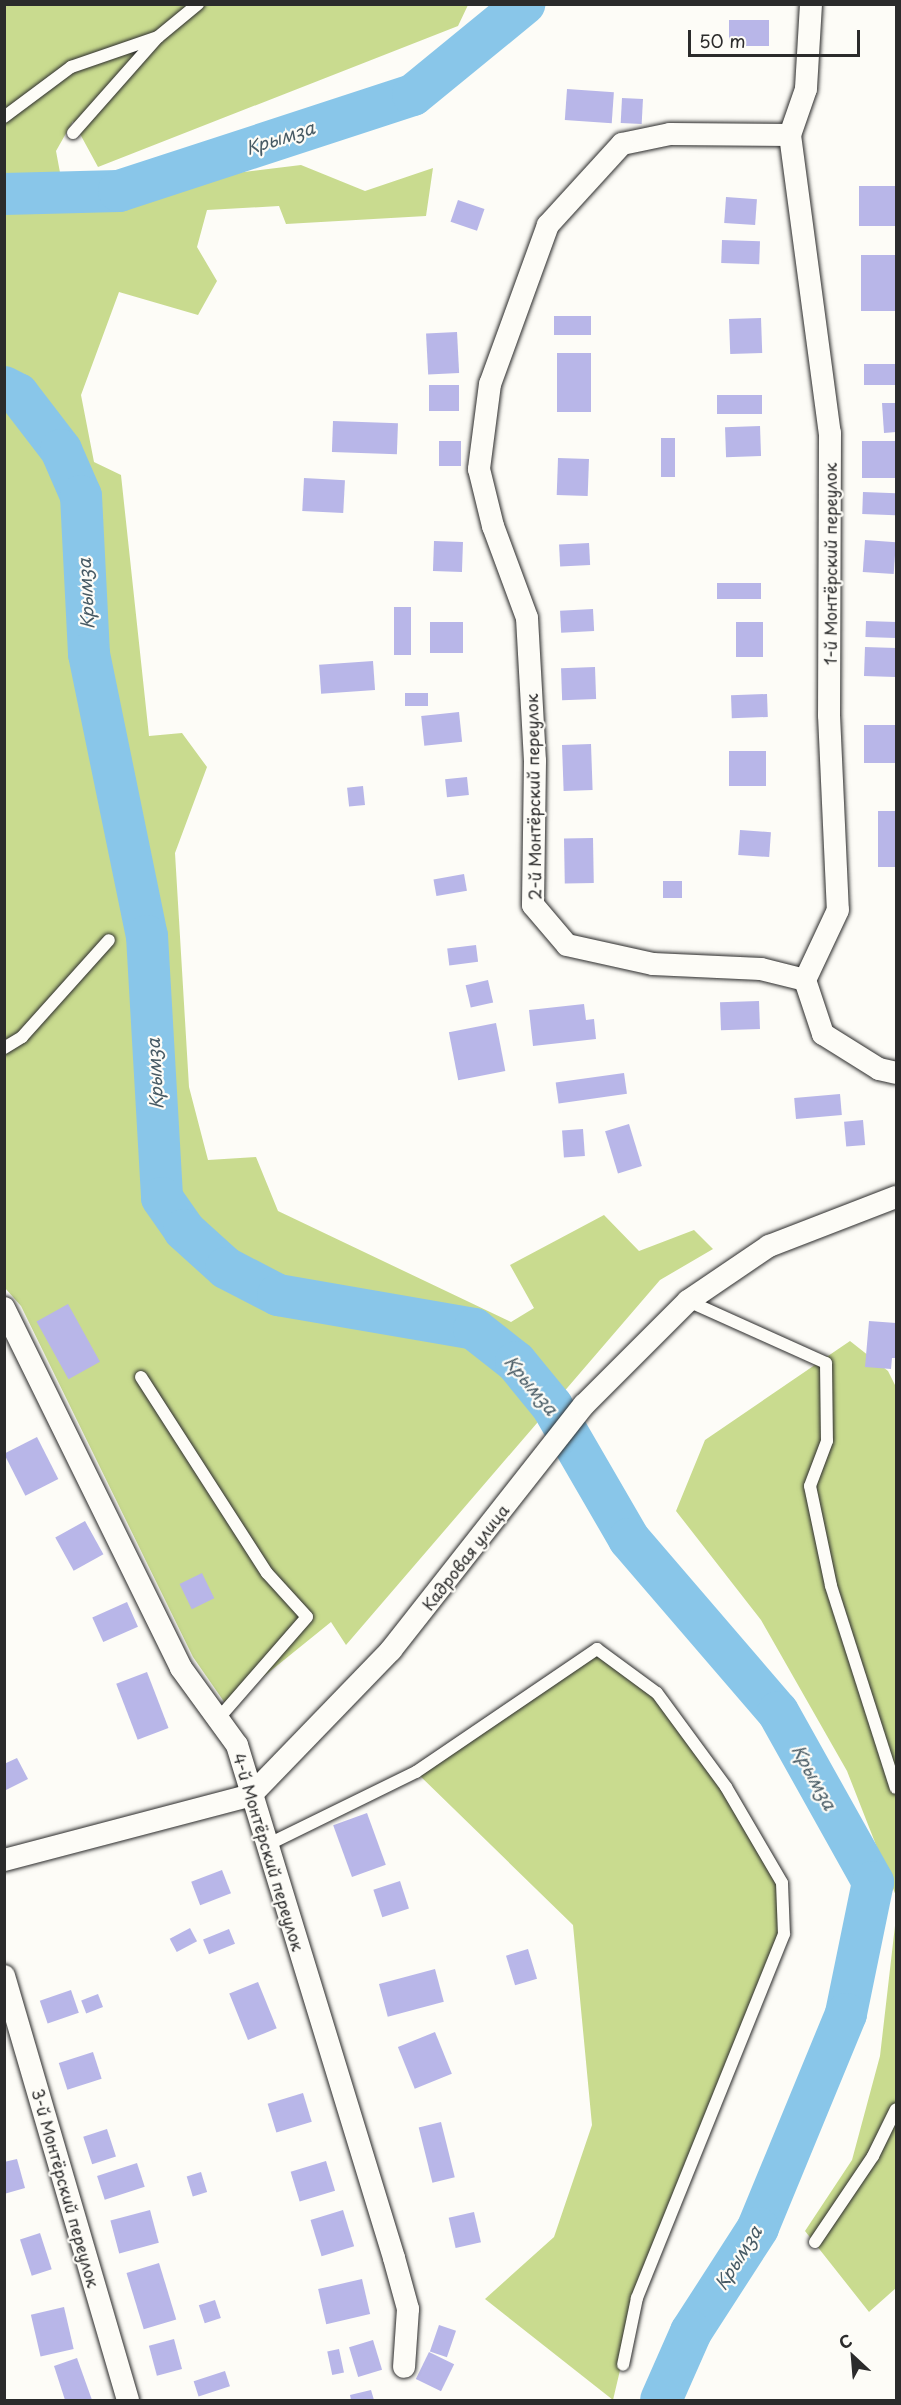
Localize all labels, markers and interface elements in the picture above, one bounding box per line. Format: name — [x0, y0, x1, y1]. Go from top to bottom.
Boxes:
scale bar — [691, 18, 864, 56]
text: 50 m — [699, 27, 746, 54]
water label: Крымза — [243, 117, 317, 159]
street label: 1-й Монтёрский переулок — [820, 463, 840, 665]
water label: Крымза — [73, 558, 99, 630]
street label: 2-й Монтёрский переулок — [522, 694, 544, 900]
water label: Крымза — [142, 1038, 168, 1110]
water label: Крымза — [500, 1351, 562, 1419]
street label: Кадровая улица — [418, 1500, 512, 1614]
water label: Крымза — [787, 1741, 841, 1813]
street label: 4-й Монтёрский переулок — [230, 1751, 308, 1953]
street label: 3-й Монтёрский переулок — [28, 2086, 104, 2290]
water label: Крымза — [710, 2222, 766, 2294]
north arrow — [823, 2327, 883, 2387]
text: С — [834, 2327, 856, 2354]

